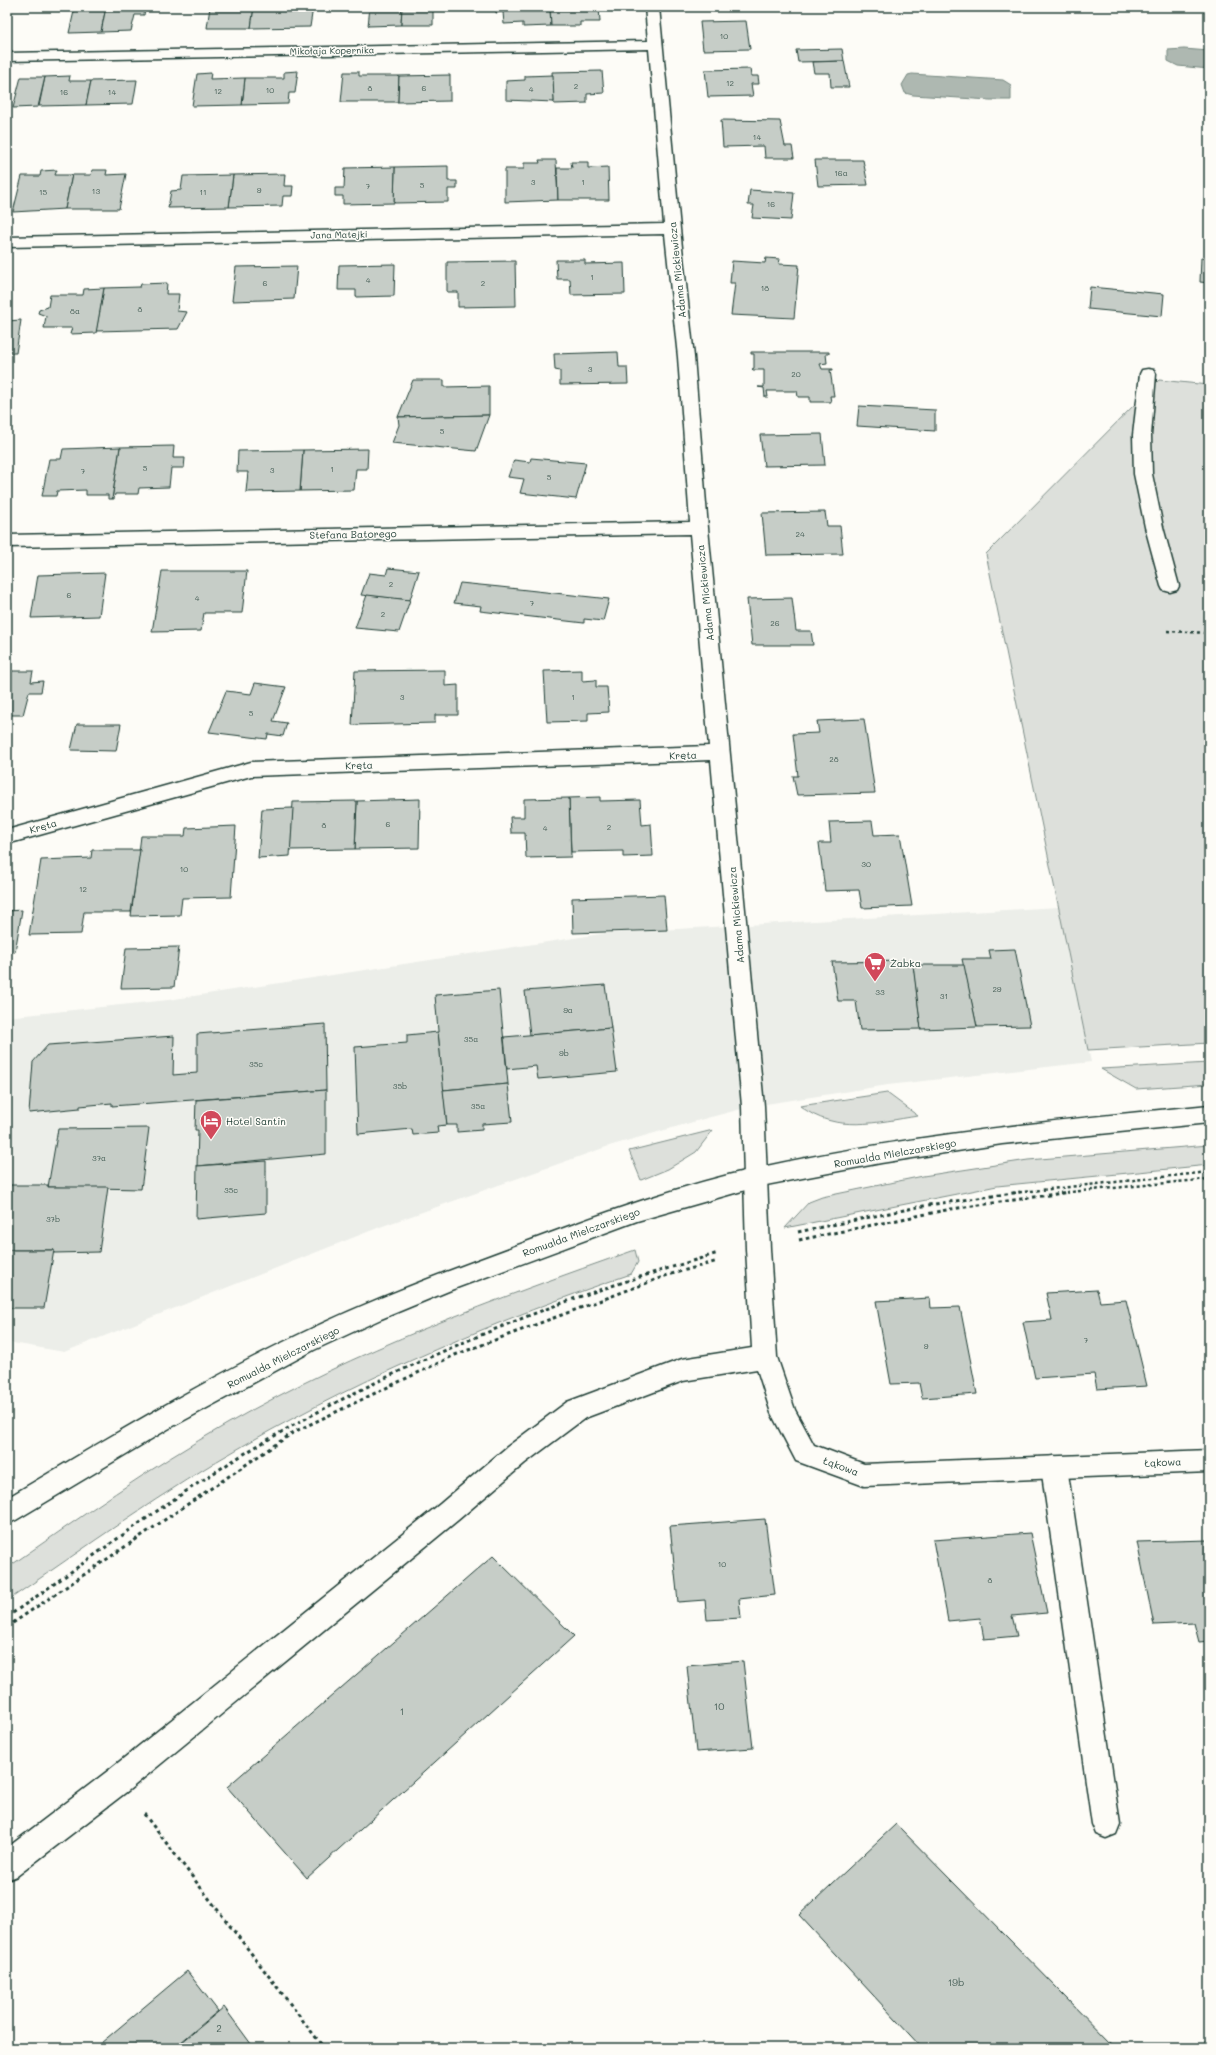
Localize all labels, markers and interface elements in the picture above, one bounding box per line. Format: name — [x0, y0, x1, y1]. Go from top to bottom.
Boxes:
house number: 10 — [720, 31, 728, 41]
street label: Mikołaja Kopernika — [290, 44, 375, 57]
house number: 12 — [726, 78, 734, 88]
house number: 2 — [574, 81, 578, 91]
house number: 8 — [368, 83, 373, 93]
house number: 6 — [422, 83, 427, 93]
house number: 4 — [529, 84, 534, 94]
house number: 10 — [266, 85, 274, 95]
house number: 12 — [214, 86, 222, 96]
house number: 16 — [60, 87, 68, 97]
house number: 14 — [108, 87, 116, 97]
house number: 14 — [753, 132, 761, 142]
house number: 16a — [834, 168, 848, 178]
house number: 3 — [531, 177, 536, 187]
house number: 1 — [581, 177, 585, 187]
house number: 5 — [420, 180, 425, 190]
house number: 7 — [366, 181, 371, 191]
house number: 9 — [257, 185, 262, 195]
house number: 13 — [92, 186, 100, 196]
house number: 15 — [39, 187, 47, 197]
house number: 11 — [199, 187, 207, 197]
house number: 16 — [767, 199, 775, 209]
street label: Adama Mickiewicza — [665, 221, 689, 319]
street label: Jana Matejki — [310, 229, 368, 240]
house number: 1 — [590, 272, 594, 282]
house number: 4 — [366, 275, 371, 285]
house number: 6 — [263, 278, 268, 288]
house number: 2 — [481, 278, 485, 288]
house number: 18 — [761, 283, 769, 293]
house number: 8 — [138, 304, 143, 314]
house number: 8a — [70, 306, 80, 316]
house number: 3 — [588, 364, 593, 374]
house number: 20 — [791, 369, 801, 379]
house number: 5 — [440, 426, 445, 436]
house number: 5 — [143, 463, 148, 473]
house number: 1 — [330, 464, 334, 474]
house number: 3 — [270, 465, 275, 475]
house number: 7 — [81, 466, 86, 476]
house number: 5 — [547, 472, 552, 482]
street label: Stefana Batorego — [309, 526, 397, 542]
house number: 24 — [795, 529, 805, 539]
street label: Adama Mickiewicza — [693, 544, 717, 642]
house number: 2 — [389, 579, 393, 589]
house number: 6 — [67, 590, 72, 600]
house number: 4 — [195, 593, 200, 603]
house number: 7 — [530, 598, 535, 608]
house number: 2 — [381, 609, 385, 619]
house number: 26 — [770, 618, 780, 628]
house number: 3 — [400, 692, 405, 702]
house number: 1 — [571, 692, 575, 702]
house number: 5 — [249, 708, 254, 718]
street label: Kręta — [669, 748, 697, 762]
house number: 28 — [829, 754, 839, 764]
street label: Kręta — [345, 758, 373, 772]
street label: Kręta — [28, 815, 58, 837]
house number: 6 — [386, 819, 391, 829]
house number: 8 — [322, 820, 327, 830]
house number: 2 — [607, 822, 611, 832]
house number: 4 — [543, 823, 548, 833]
house number: 30 — [861, 859, 871, 869]
house number: 10 — [180, 864, 188, 874]
street label: Adama Mickiewicza — [725, 866, 747, 964]
house number: 12 — [79, 884, 87, 894]
supermarket icon: Żabka — [862, 950, 888, 983]
place label: Żabka — [890, 956, 921, 970]
house number: 29 — [992, 984, 1002, 994]
house number: 33 — [875, 987, 885, 997]
house number: 31 — [940, 991, 948, 1001]
house number: 9a — [563, 1005, 573, 1015]
house number: 35a — [464, 1034, 478, 1044]
house number: 9b — [559, 1048, 569, 1058]
house number: 35c — [249, 1059, 263, 1069]
house number: 35b — [393, 1081, 407, 1091]
house number: 35a — [471, 1101, 485, 1111]
hotel icon: Hotel Santin — [198, 1108, 224, 1141]
place label: Hotel Santin — [226, 1114, 286, 1128]
street label: Romualda Mielczarskiego — [833, 1135, 957, 1171]
house number: 37a — [92, 1153, 106, 1163]
house number: 35c — [224, 1185, 238, 1195]
street label: Romualda Mielczarskiego — [520, 1204, 642, 1260]
house number: 37b — [46, 1214, 60, 1224]
street label: Romualda Mielczarskiego — [225, 1323, 341, 1391]
house number: 7 — [1084, 1335, 1089, 1345]
house number: 9 — [924, 1341, 929, 1351]
street label: Łąkowa — [821, 1453, 861, 1479]
street label: Łąkowa — [1144, 1454, 1182, 1470]
house number: 10 — [718, 1559, 726, 1569]
house number: 8 — [988, 1575, 993, 1585]
house number: 10 — [714, 1699, 724, 1713]
house number: 1 — [400, 1704, 404, 1718]
house number: 19b — [948, 1975, 964, 1989]
house number: 2 — [216, 2021, 222, 2035]

